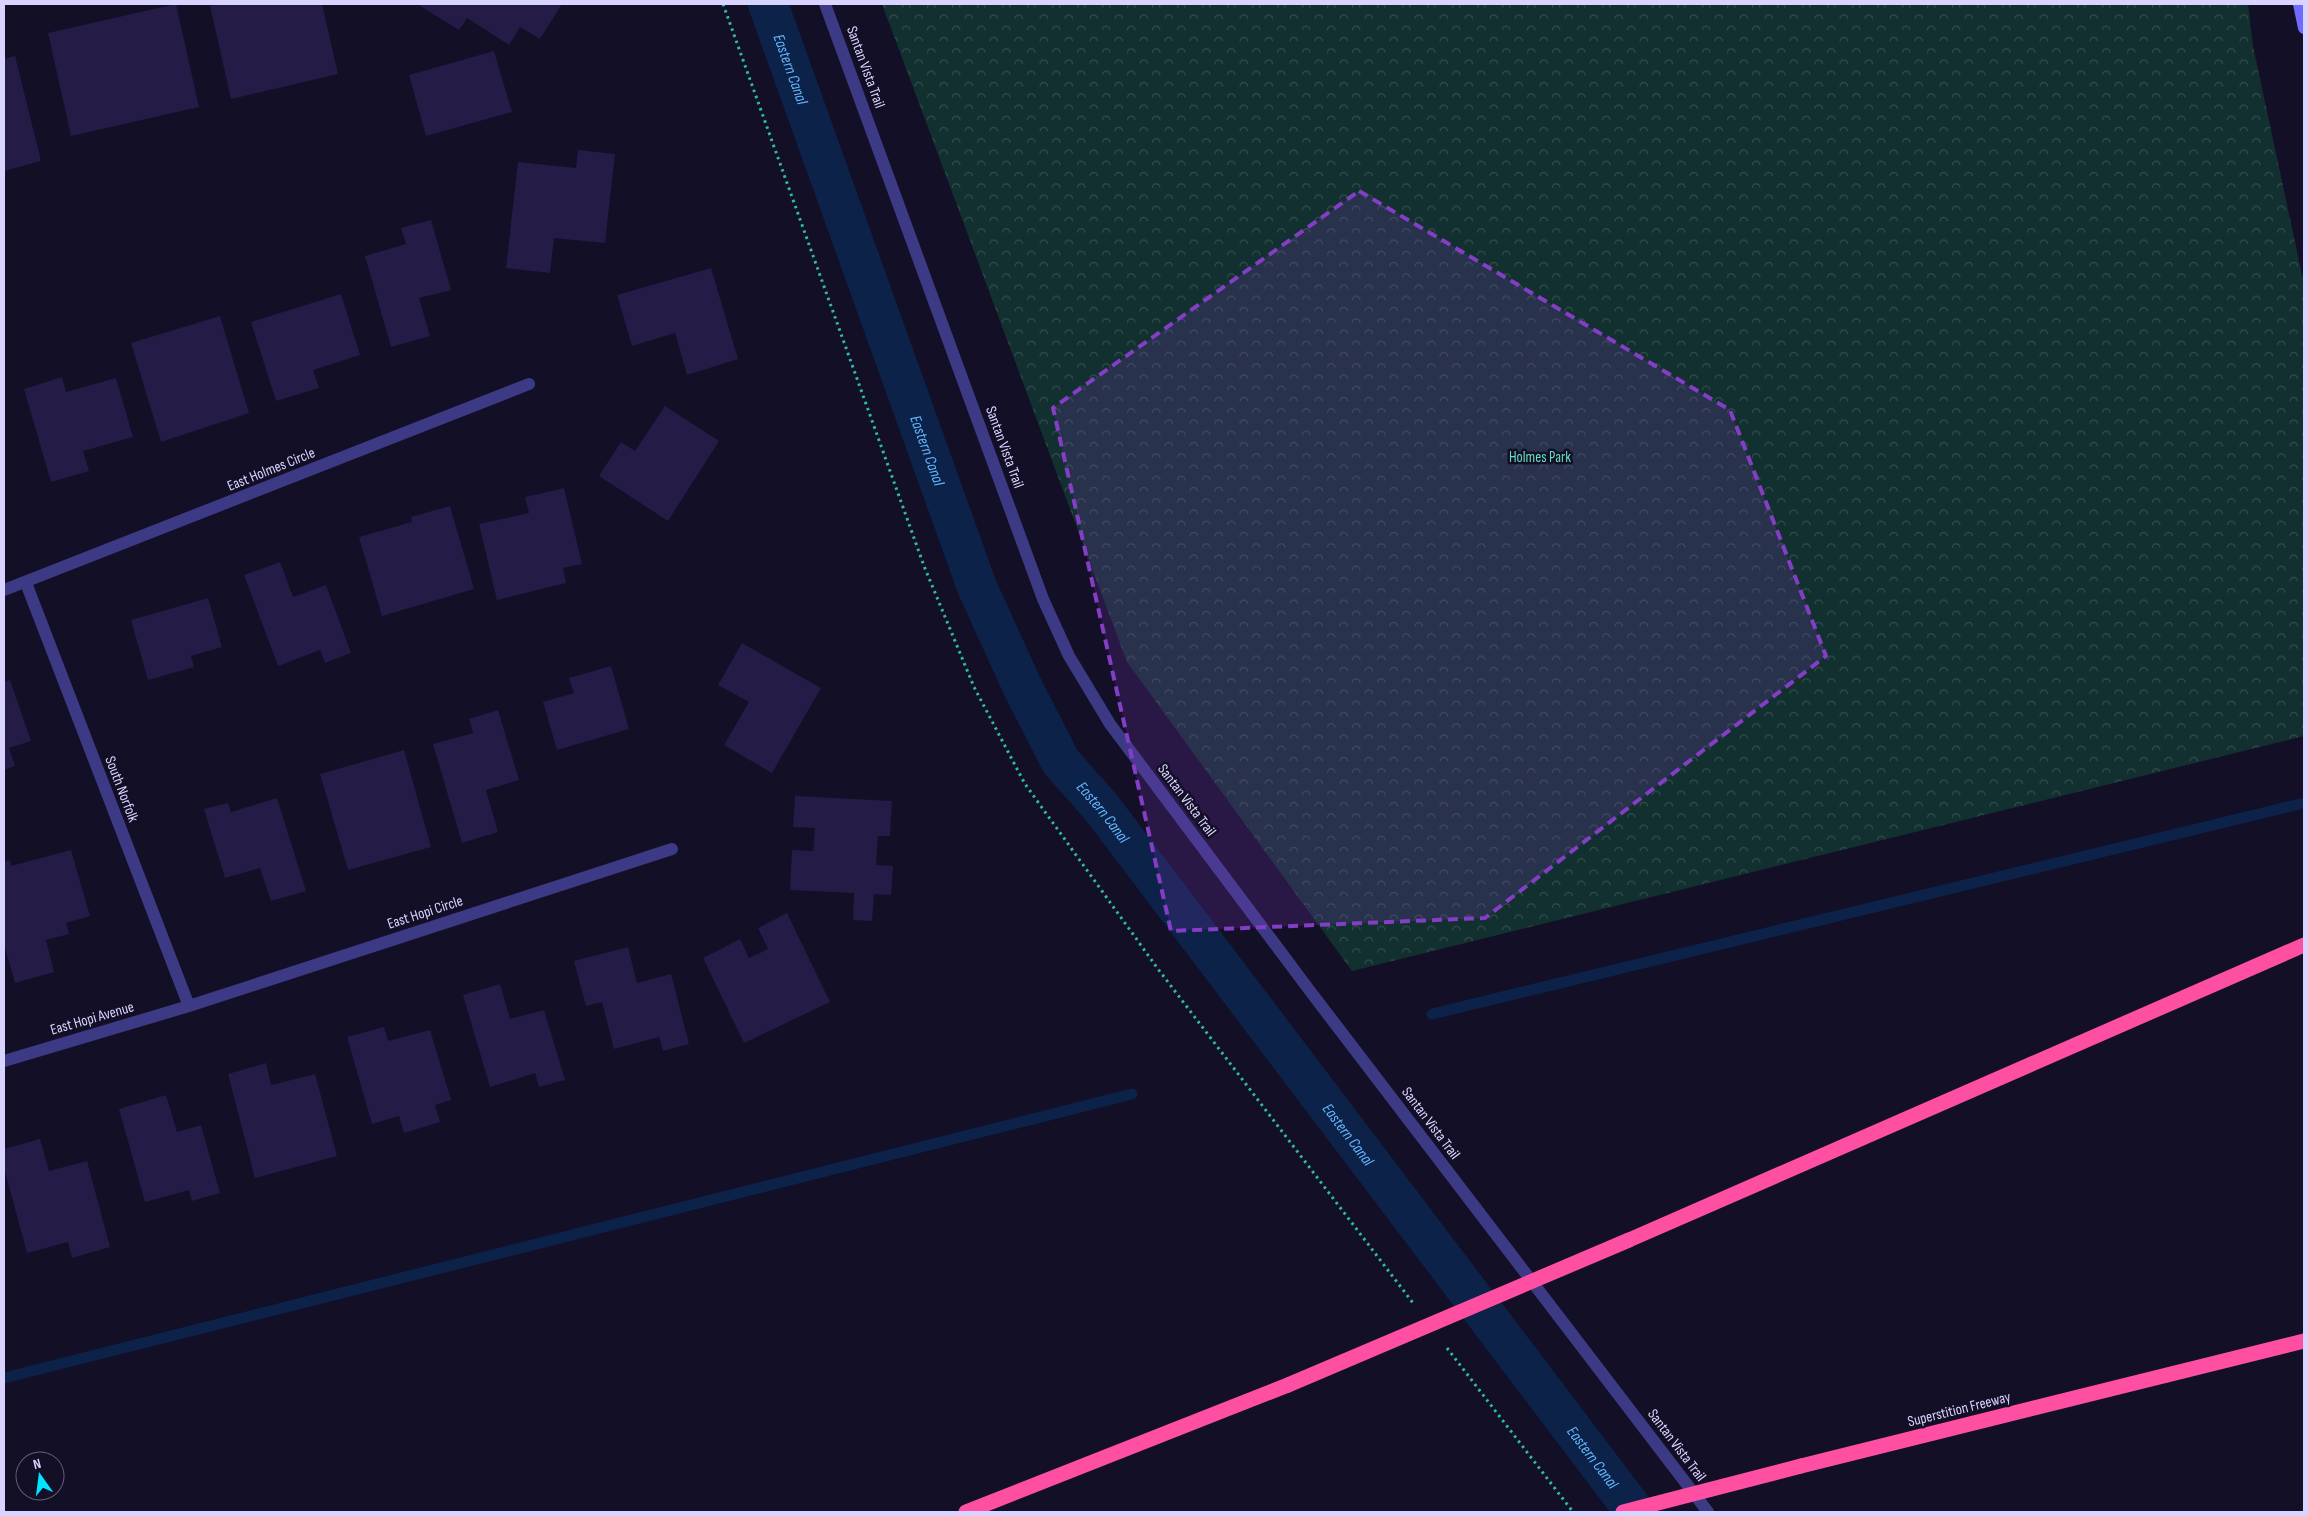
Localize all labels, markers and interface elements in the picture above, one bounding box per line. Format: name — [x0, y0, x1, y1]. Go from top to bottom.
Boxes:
street label: Santan Vista Trail — [842, 24, 889, 111]
water label: Eastern Canal — [769, 32, 812, 108]
street label: Santan Vista Trail — [981, 404, 1028, 491]
water label: Eastern Canal — [905, 413, 948, 489]
street label: East Holmes Circle — [224, 443, 318, 496]
park label: Holmes Park — [1509, 448, 1571, 467]
street label: South Norfolk — [100, 753, 143, 825]
street label: Santan Vista Trail — [1153, 760, 1220, 840]
water label: Eastern Canal — [1072, 778, 1133, 848]
street label: East Hopi Circle — [385, 891, 465, 934]
street label: East Hopi Avenue — [48, 997, 136, 1039]
street label: Santan Vista Trail — [1397, 1083, 1464, 1163]
water label: Eastern Canal — [1318, 1100, 1378, 1171]
street label: Superstition Freeway — [1906, 1387, 2013, 1431]
street label: Santan Vista Trail — [1643, 1405, 1710, 1485]
water label: Eastern Canal — [1562, 1423, 1622, 1494]
north arrow — [15, 1451, 65, 1501]
text: N — [31, 1455, 43, 1473]

